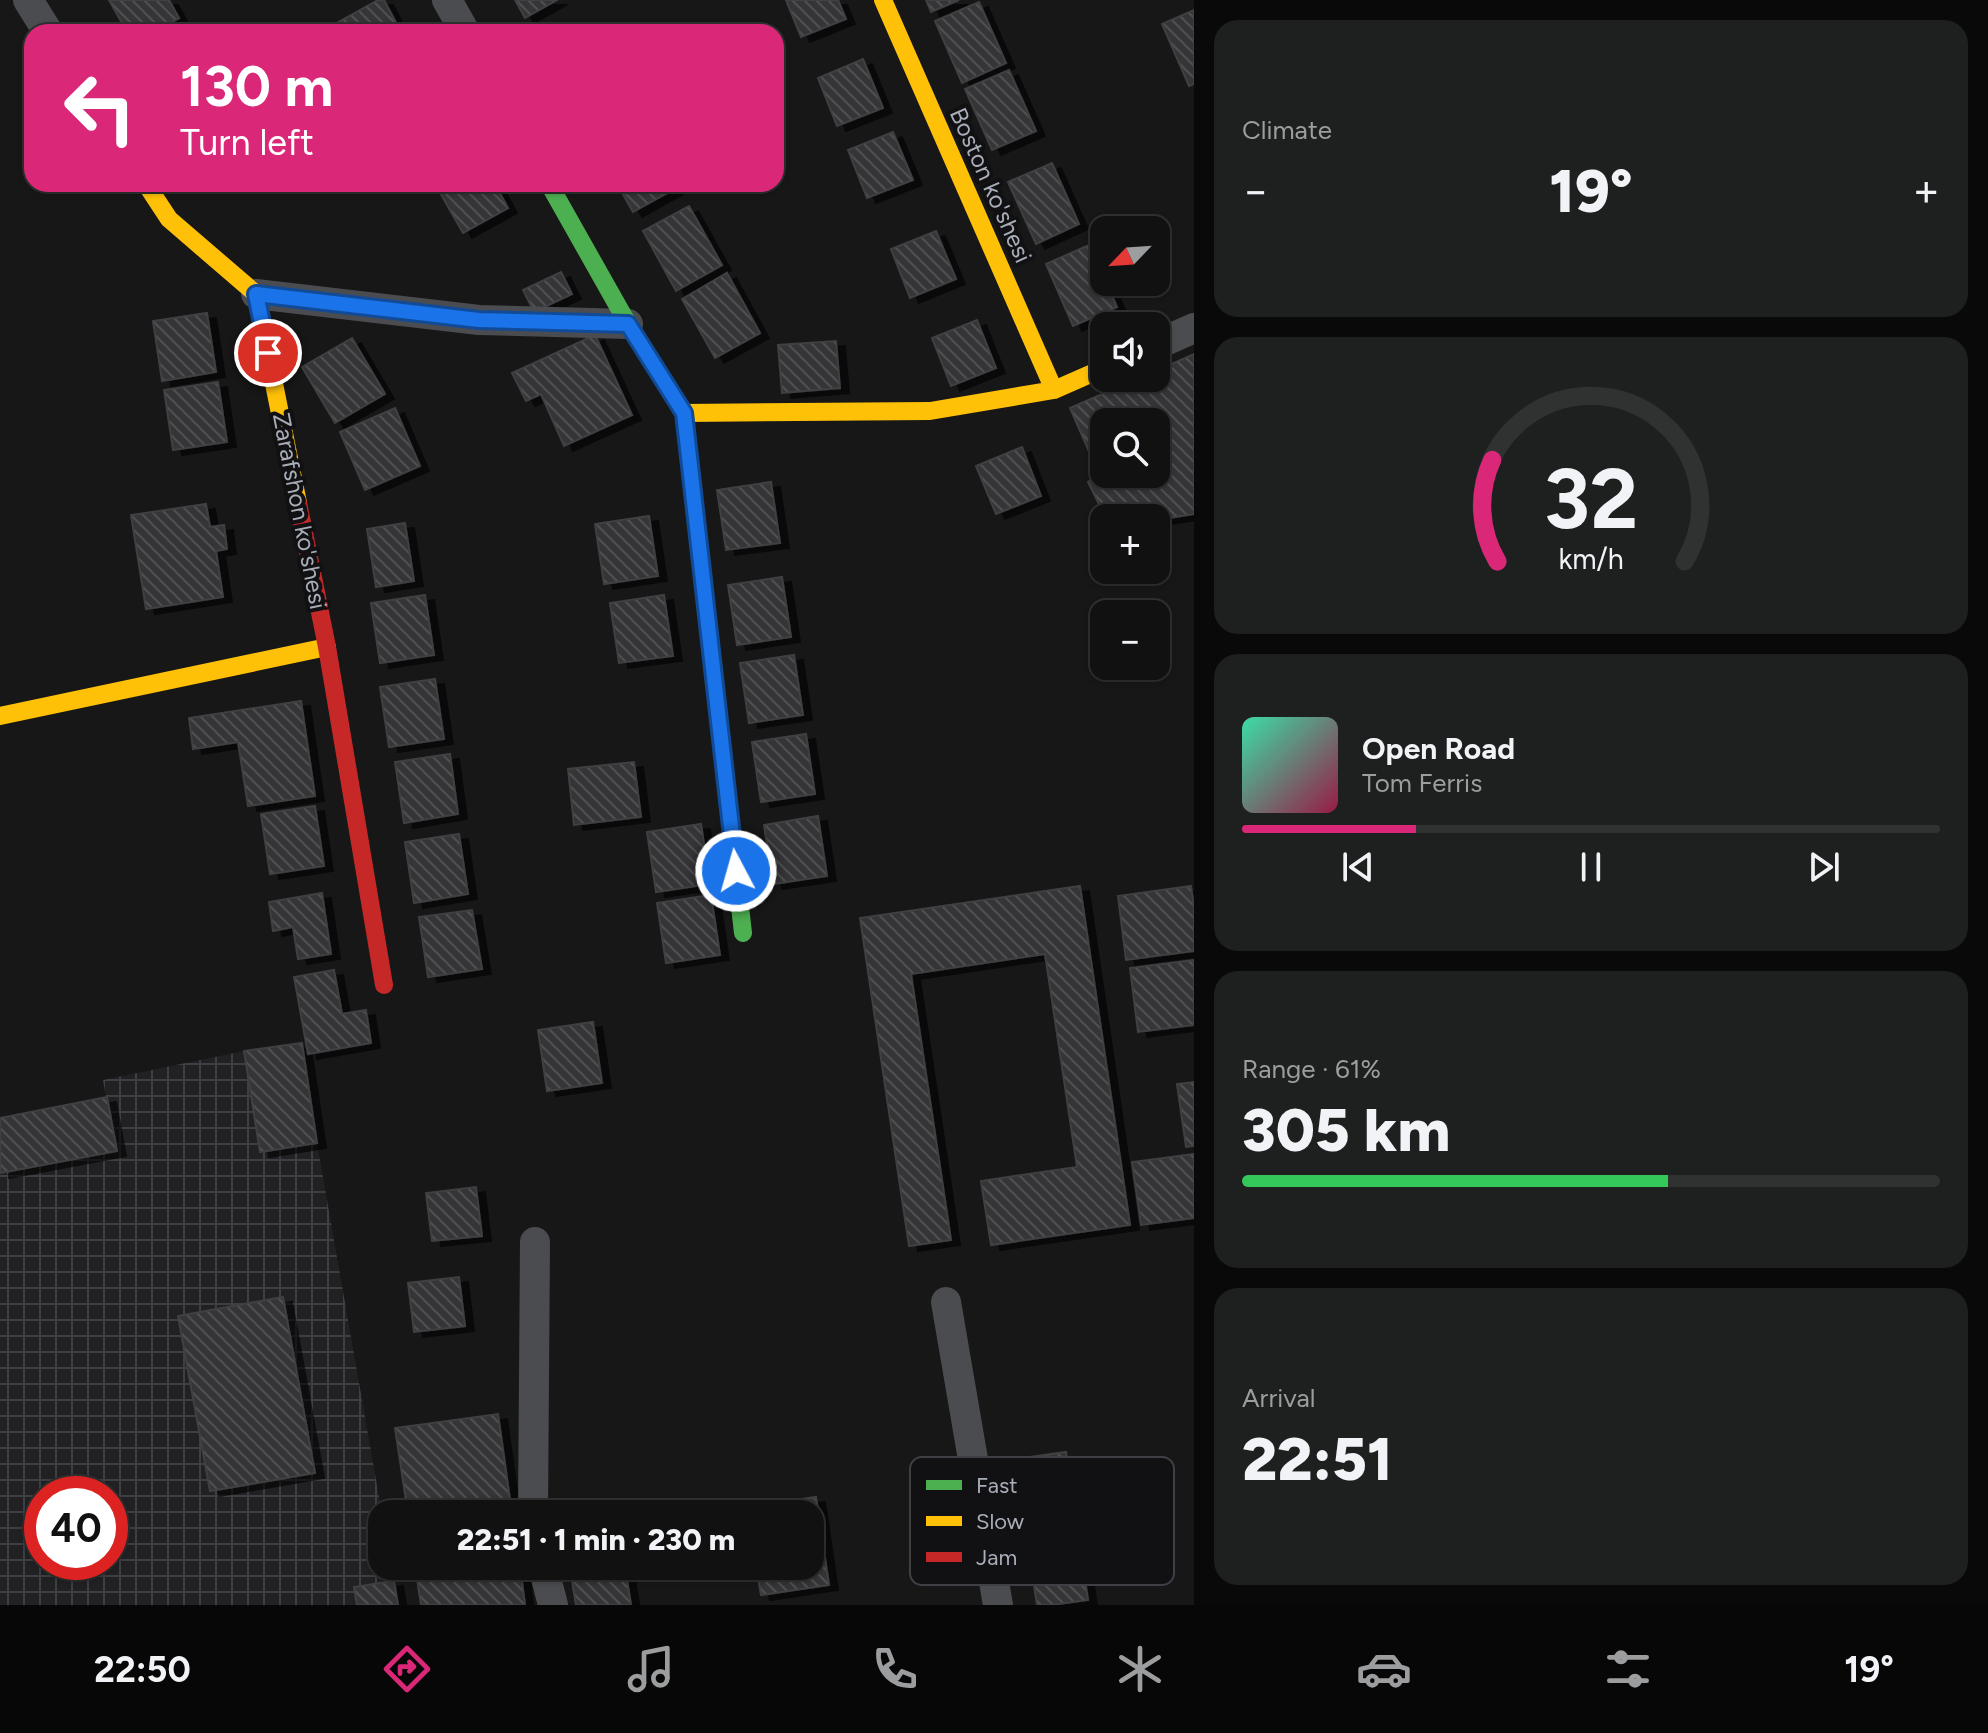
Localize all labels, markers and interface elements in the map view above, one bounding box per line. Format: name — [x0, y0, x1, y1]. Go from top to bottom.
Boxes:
text: 130 m — [180, 53, 333, 120]
icon: left — [48, 56, 152, 160]
street label: Boston ko'shesi — [944, 103, 1038, 267]
text: Climate — [1242, 114, 1332, 146]
text: Turn left — [180, 121, 314, 164]
text: 19° — [1549, 155, 1633, 227]
text: − — [1242, 164, 1269, 217]
text: + — [1913, 164, 1940, 217]
north arrow — [1090, 216, 1170, 296]
map controls — [1090, 216, 1170, 680]
button: sound — [1090, 312, 1170, 392]
pin — [234, 319, 302, 387]
icon: arrive — [246, 331, 290, 375]
button: search — [1090, 408, 1170, 488]
street label: Zarafshon ko'shesi — [267, 410, 333, 612]
text: 32 — [1544, 448, 1638, 548]
button: + — [1090, 504, 1170, 584]
text: km/h — [1558, 542, 1624, 576]
button: − — [1090, 600, 1170, 680]
text: Open Road — [1362, 730, 1515, 767]
text: Tom Ferris — [1362, 767, 1482, 799]
position arrow — [694, 829, 778, 913]
icon: previous — [1336, 845, 1380, 889]
icon: pause — [1569, 845, 1613, 889]
icon: next — [1802, 845, 1846, 889]
text: Range · 61% — [1242, 1053, 1381, 1085]
text: 305 km — [1242, 1094, 1450, 1166]
text: Arrival — [1242, 1382, 1315, 1414]
text: 22:51 — [1242, 1423, 1393, 1495]
legend — [910, 1457, 1174, 1585]
text: Fast — [976, 1472, 1018, 1499]
speed limit sign: 40 — [24, 1476, 128, 1580]
text: Slow — [976, 1508, 1025, 1535]
text: 22:51 · 1 min · 230 m — [457, 1521, 735, 1558]
text: Jam — [976, 1544, 1017, 1571]
icon: directions — [379, 1641, 435, 1697]
icon: music — [623, 1641, 679, 1697]
icon: phone — [867, 1641, 923, 1697]
icon: climate — [1112, 1641, 1168, 1697]
icon: car — [1356, 1641, 1412, 1697]
icon: filters — [1600, 1641, 1656, 1697]
text: 22:50 — [94, 1648, 191, 1691]
text: 19° — [1844, 1648, 1894, 1691]

